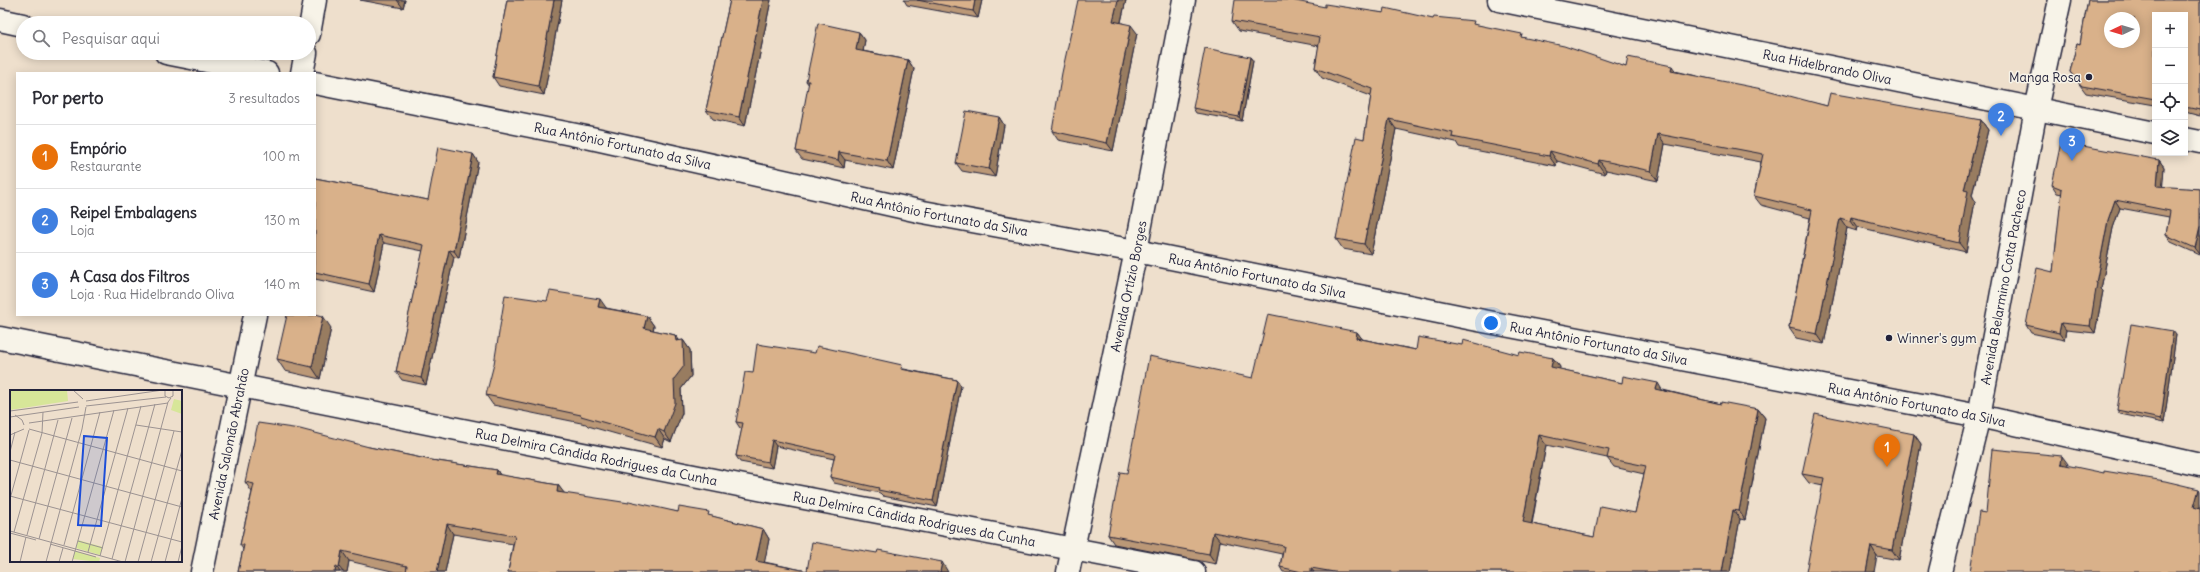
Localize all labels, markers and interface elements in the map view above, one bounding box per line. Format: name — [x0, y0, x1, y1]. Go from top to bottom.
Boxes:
north arrow — [2104, 12, 2140, 48]
map controls — [2152, 12, 2188, 156]
button: + — [2152, 12, 2188, 48]
search box — [16, 16, 316, 60]
icon: search — [30, 27, 52, 49]
text: Pesquisar aqui — [62, 29, 160, 48]
street label: Rua Hidelbrando Oliva — [1761, 46, 1893, 88]
button: − — [2152, 48, 2188, 84]
place label: Manga Rosa — [2009, 69, 2081, 86]
marker: Manga Rosa — [2084, 72, 2094, 82]
button: locate — [2152, 84, 2188, 120]
text: Por perto — [32, 87, 103, 109]
text: 3 resultados — [229, 90, 300, 107]
pin: 2 — [1988, 103, 2014, 136]
street label: Rua Antônio Fortunato da Silva — [533, 119, 713, 174]
button: layers — [2152, 120, 2188, 156]
pin: 3 — [2059, 128, 2085, 161]
text: Empório — [70, 139, 127, 158]
text: 1 — [42, 148, 48, 165]
text: 100 m — [263, 148, 300, 165]
text: Restaurante — [70, 158, 142, 175]
street label: Rua Antônio Fortunato da Silva — [849, 188, 1030, 240]
street label: Avenida Belarmino Cotta Pacheco — [1977, 188, 2030, 386]
text: Reipel Embalagens — [70, 203, 197, 222]
text: 2 — [41, 212, 49, 229]
text: 130 m — [264, 212, 300, 229]
street label: Avenida Ortízio Borges — [1107, 219, 1151, 354]
text: Loja — [70, 222, 95, 239]
street label: Rua Antônio Fortunato da Silva — [1167, 250, 1348, 302]
text: A Casa dos Filtros — [70, 267, 190, 286]
text: 3 — [41, 276, 49, 293]
text: 140 m — [264, 276, 300, 293]
text: Loja · Rua Hidelbrando Oliva — [70, 286, 235, 303]
your location — [1481, 313, 1501, 333]
street label: Rua Antônio Fortunato da Silva — [1508, 318, 1689, 369]
place label: Winner's gym — [1897, 330, 1977, 347]
marker: Winner's gym — [1884, 333, 1894, 343]
street label: Avenida Salomão Abrahão — [205, 366, 253, 521]
street label: Rua Antônio Fortunato da Silva — [1827, 379, 2007, 431]
inset map — [10, 390, 182, 562]
street label: Rua Delmira Cândida Rodrigues da Cunha — [474, 425, 719, 490]
pin: 1 — [1874, 434, 1900, 467]
street label: Rua Delmira Cândida Rodrigues da Cunha — [791, 488, 1037, 551]

